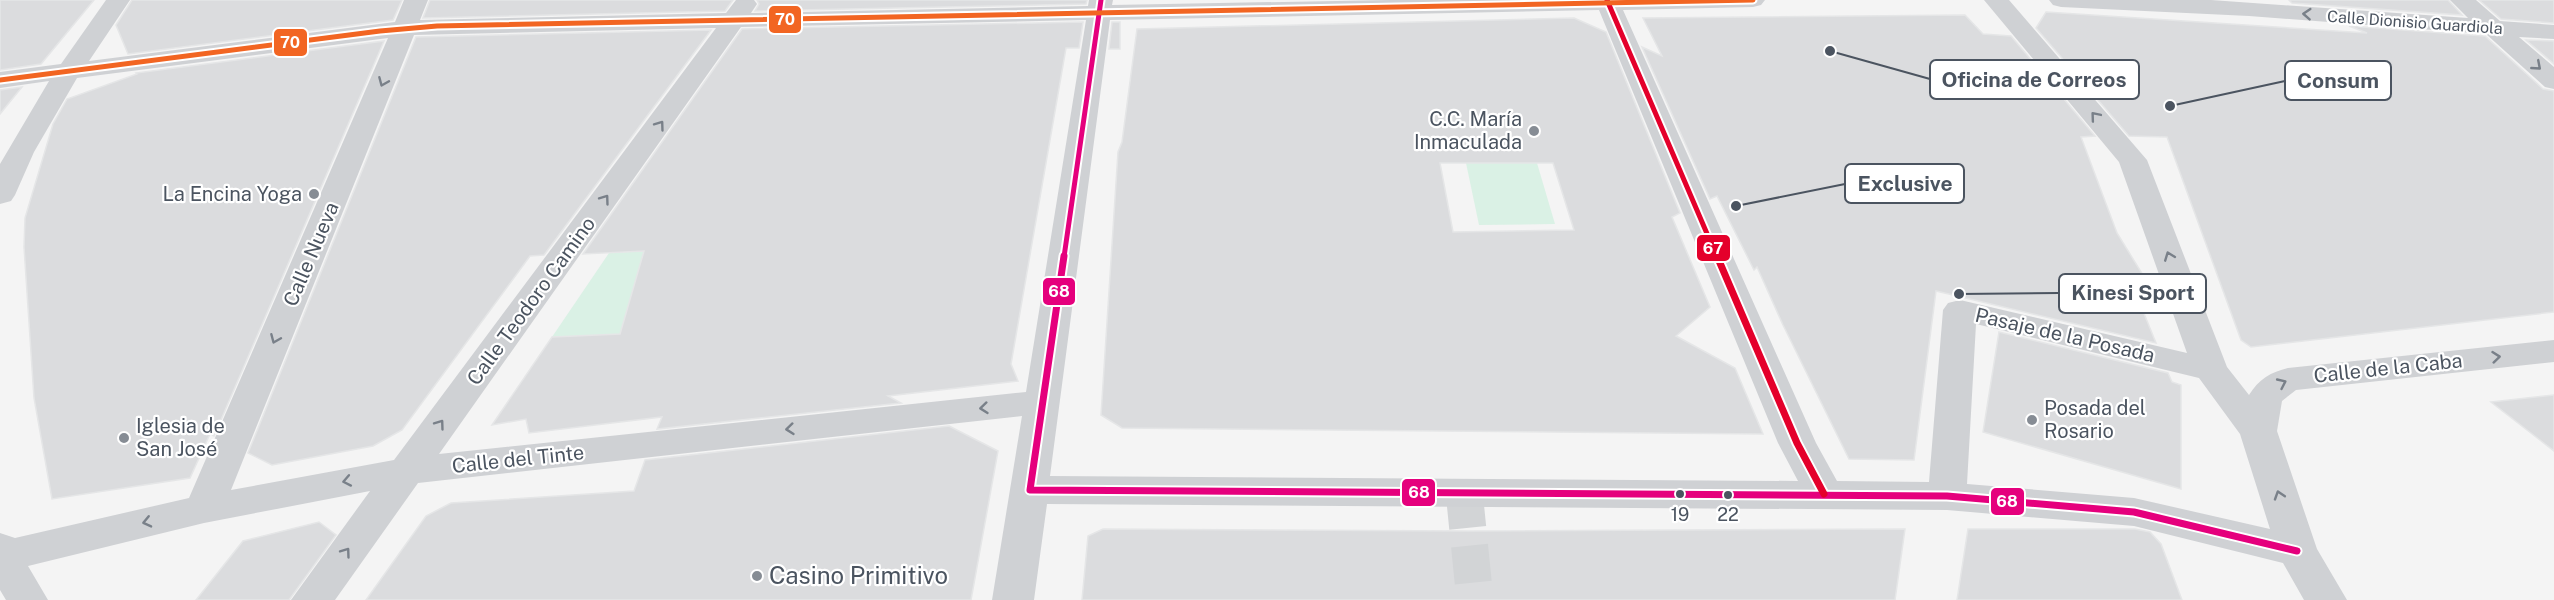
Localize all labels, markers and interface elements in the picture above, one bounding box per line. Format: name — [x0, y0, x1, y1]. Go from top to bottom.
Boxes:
line badge: 70 — [768, 5, 802, 34]
street label: Calle Dionisio Guardiola — [2326, 7, 2503, 38]
one-way arrow — [2303, 8, 2312, 21]
text: 70 — [775, 10, 795, 29]
line badge: 70 — [273, 28, 308, 57]
text: 70 — [280, 33, 300, 52]
one-way arrow — [2530, 59, 2541, 70]
callout: Oficina de Correos — [1930, 60, 2139, 99]
callout: Consum — [2285, 61, 2391, 100]
text: Oficina de Correos — [1942, 67, 2126, 92]
text: Consum — [2297, 68, 2379, 93]
one-way arrow — [378, 75, 390, 86]
place label: C.C. María Inmaculada — [1414, 107, 1522, 154]
one-way arrow — [2091, 112, 2102, 123]
one-way arrow — [652, 120, 663, 131]
marker: C.C. María Inmaculada — [1527, 124, 1541, 138]
callout: Exclusive — [1845, 164, 1964, 203]
text: Exclusive — [1857, 171, 1953, 196]
place label: La Encina Yoga — [163, 182, 302, 206]
marker: La Encina Yoga — [307, 187, 321, 201]
one-way arrow — [598, 195, 609, 206]
street label: Calle Nueva — [278, 198, 344, 310]
street label: Calle Teodoro Camino — [462, 212, 600, 390]
line badge: 67 — [1696, 234, 1731, 262]
text: 67 — [1703, 239, 1723, 258]
one-way arrow — [2163, 251, 2176, 262]
callout: Kinesi Sport — [2059, 274, 2206, 313]
line badge: 68 — [1042, 277, 1076, 306]
text: Kinesi Sport — [2071, 280, 2195, 305]
text: 68 — [1048, 282, 1070, 301]
street label: Pasaje de la Posada — [1973, 303, 2157, 367]
one-way arrow — [270, 333, 282, 344]
street label: Calle de la Caba — [2313, 348, 2463, 388]
one-way arrow — [2491, 351, 2500, 364]
one-way arrow — [2276, 378, 2287, 390]
place label: Posada del Rosario — [2044, 396, 2146, 443]
one-way arrow — [979, 401, 988, 414]
marker: Posada del Rosario — [2025, 413, 2039, 427]
place label: Iglesia de San José — [136, 414, 225, 461]
one-way arrow — [433, 419, 444, 430]
one-way arrow — [785, 422, 794, 435]
marker: Iglesia de San José — [117, 431, 131, 445]
street label: Calle del Tinte — [451, 440, 585, 478]
one-way arrow — [343, 474, 353, 487]
line badge: 68 — [1401, 478, 1436, 507]
text: 68 — [1408, 483, 1430, 502]
line badge: 68 — [1990, 487, 2025, 516]
marker: 19 — [1674, 488, 1686, 500]
marker: 22 — [1722, 489, 1734, 501]
one-way arrow — [2274, 490, 2286, 501]
text: 68 — [1996, 492, 2018, 511]
place label: 19 — [1671, 504, 1689, 525]
place label: 22 — [1717, 504, 1739, 525]
one-way arrow — [143, 515, 153, 528]
one-way arrow — [339, 548, 350, 559]
place label: Casino Primitivo — [769, 561, 948, 589]
marker: Casino Primitivo — [750, 569, 764, 583]

